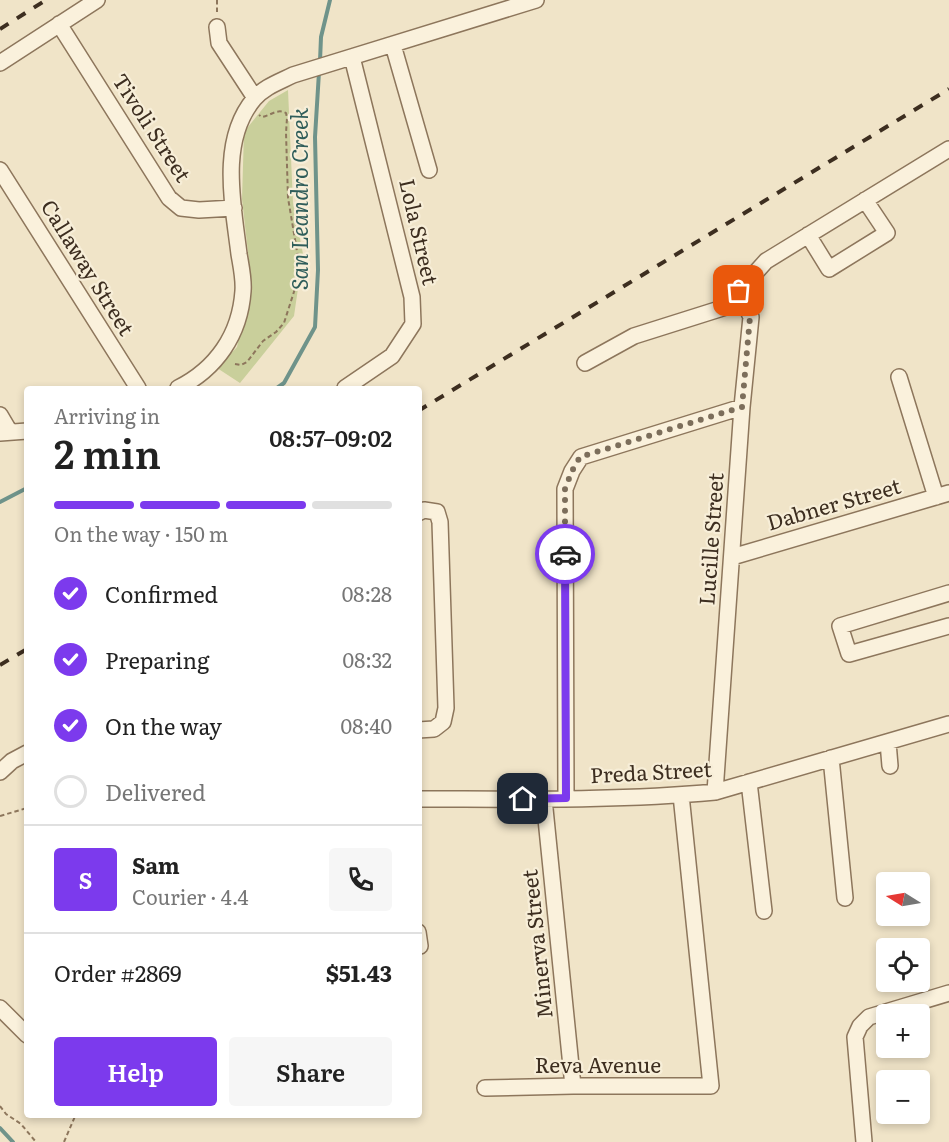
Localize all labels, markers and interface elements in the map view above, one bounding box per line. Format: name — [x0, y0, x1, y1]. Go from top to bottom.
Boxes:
street label: Tivoli Street — [106, 66, 200, 187]
water label: San Leandro Creek — [282, 108, 315, 290]
street label: Lola Street — [393, 175, 448, 288]
street label: Callaway Street — [35, 193, 144, 341]
pin — [713, 265, 764, 316]
icon: bag — [722, 274, 755, 307]
text: Arriving in — [54, 400, 160, 430]
text: 08:57–09:02 — [269, 421, 392, 454]
text: 2 min — [54, 423, 161, 481]
street label: Dabner Street — [763, 469, 904, 537]
street label: Lucille Street — [689, 471, 730, 606]
text: On the way · 150 m — [54, 518, 228, 548]
courier — [535, 524, 595, 584]
icon: car — [549, 538, 582, 571]
icon: check — [54, 577, 87, 610]
text: Confirmed — [105, 577, 218, 610]
text: 08:28 — [342, 578, 392, 608]
icon: check — [54, 643, 87, 676]
text: Preparing — [105, 643, 209, 676]
text: 08:32 — [343, 644, 392, 674]
icon: check — [54, 709, 87, 742]
text: On the way — [105, 709, 222, 742]
text: 08:40 — [341, 710, 392, 740]
street label: Preda Street — [589, 752, 713, 789]
pin — [497, 773, 548, 824]
text: Delivered — [105, 775, 206, 808]
icon: home — [506, 782, 539, 815]
text: Sam — [132, 848, 180, 881]
button: phone — [329, 848, 392, 911]
text: S — [79, 863, 92, 896]
street label: Minerva Street — [512, 868, 559, 1020]
north arrow — [876, 872, 930, 926]
map controls — [876, 872, 930, 1124]
text: Courier · 4.4 — [132, 881, 249, 911]
button: locate — [876, 938, 930, 992]
text: Order #2869 — [54, 956, 182, 989]
text: $51.43 — [326, 956, 392, 989]
button: + — [876, 1004, 930, 1058]
button: Help — [54, 1037, 217, 1106]
button: Share — [229, 1037, 392, 1106]
street label: Reva Avenue — [535, 1048, 661, 1079]
button: − — [876, 1070, 930, 1124]

